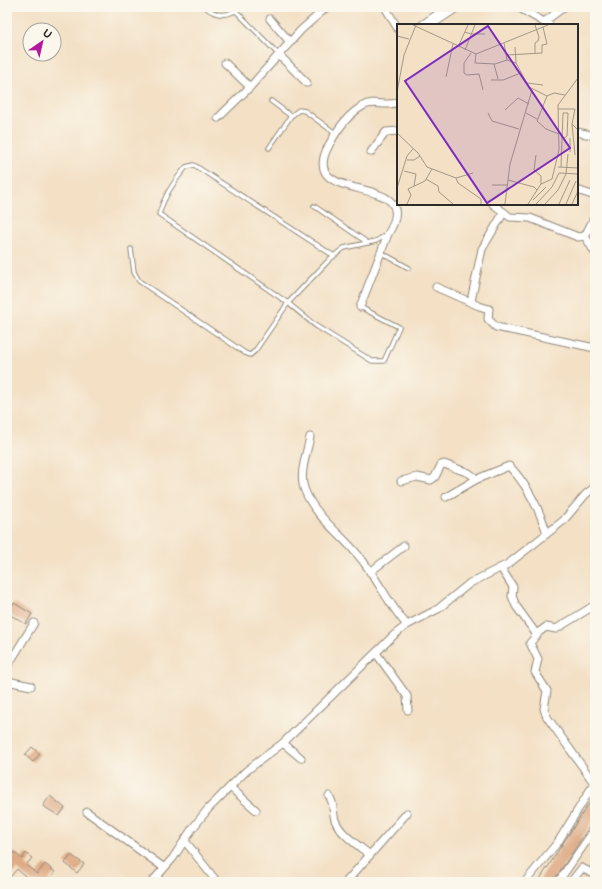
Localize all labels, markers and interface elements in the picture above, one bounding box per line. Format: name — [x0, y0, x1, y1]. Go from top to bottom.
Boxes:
north arrow — [22, 22, 62, 62]
inset map — [397, 24, 578, 205]
text: U — [40, 27, 54, 42]

